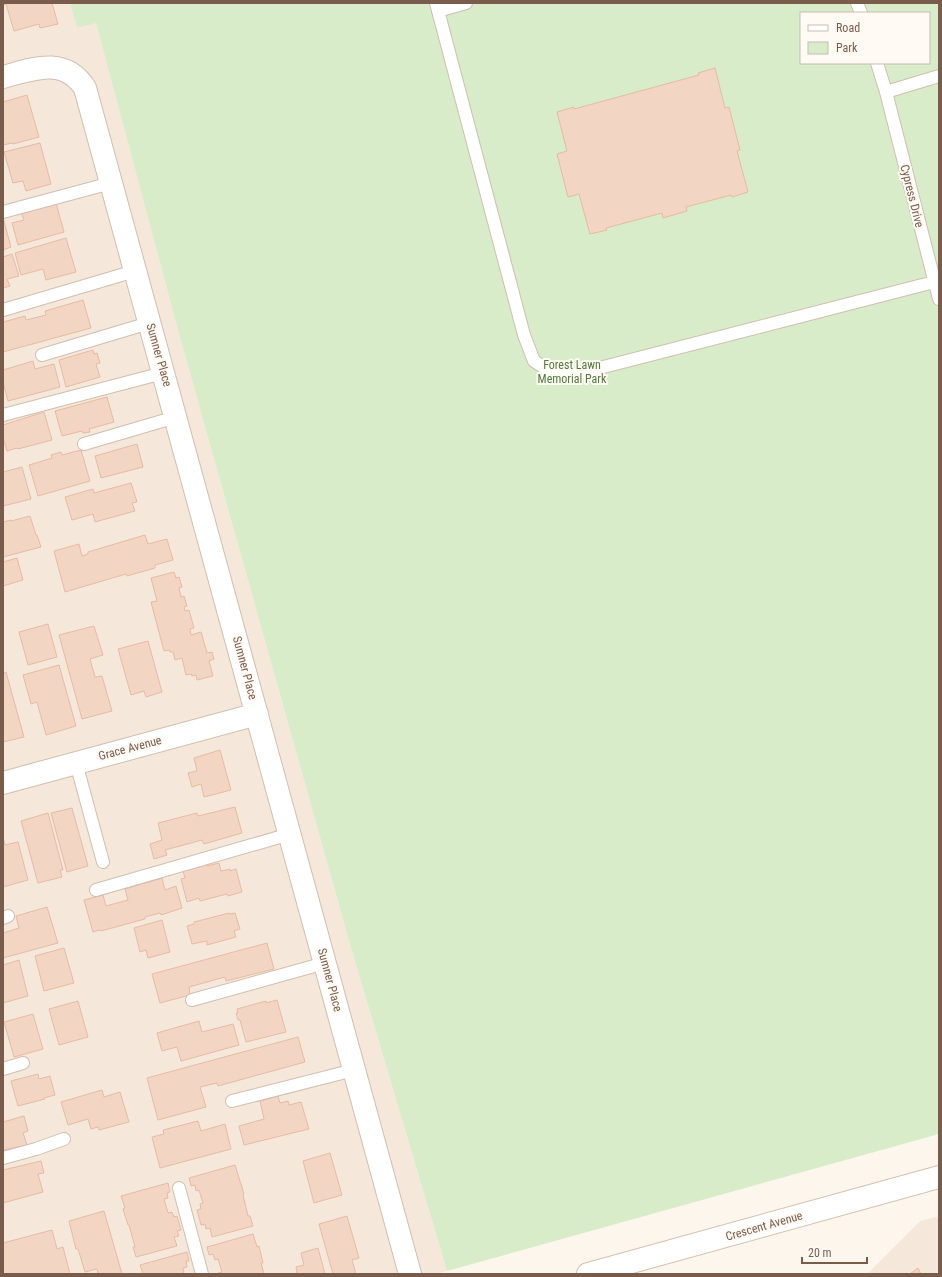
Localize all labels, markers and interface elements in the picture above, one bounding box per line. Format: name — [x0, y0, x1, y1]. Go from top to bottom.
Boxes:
legend — [800, 12, 930, 64]
text: Road — [836, 21, 860, 35]
text: Park — [836, 41, 858, 55]
street label: Cypress Drive — [897, 163, 927, 229]
street label: Sumner Place — [143, 322, 175, 389]
park label: Forest Lawn Memorial Park — [538, 358, 607, 386]
street label: Sumner Place — [230, 635, 260, 702]
street label: Grace Avenue — [97, 733, 163, 763]
street label: Sumner Place — [315, 947, 345, 1014]
street label: Crescent Avenue — [724, 1208, 804, 1244]
scale bar — [802, 1239, 867, 1265]
text: 20 m — [808, 1246, 832, 1260]

